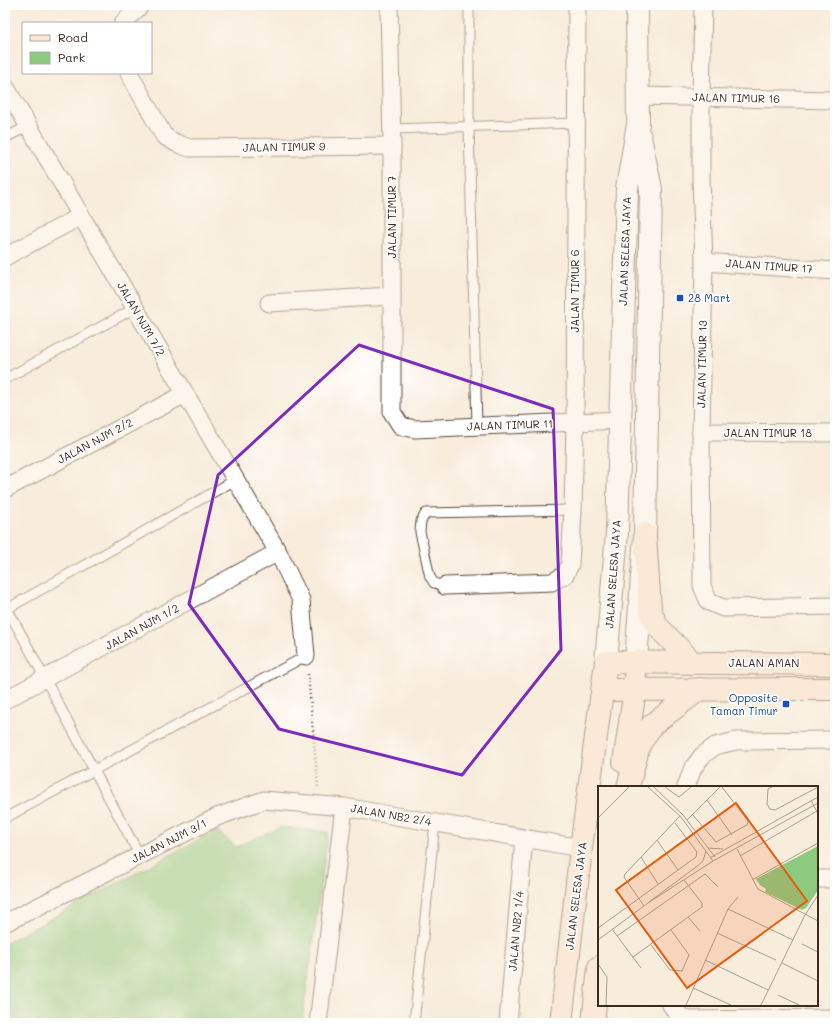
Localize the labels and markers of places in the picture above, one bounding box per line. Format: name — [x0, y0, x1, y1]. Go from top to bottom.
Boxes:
place label: 28 Mart — [688, 290, 730, 305]
marker: 28 Mart — [675, 293, 685, 303]
place label: Opposite Taman Timur — [710, 690, 778, 718]
marker: Opposite Taman Timur — [781, 699, 791, 709]

